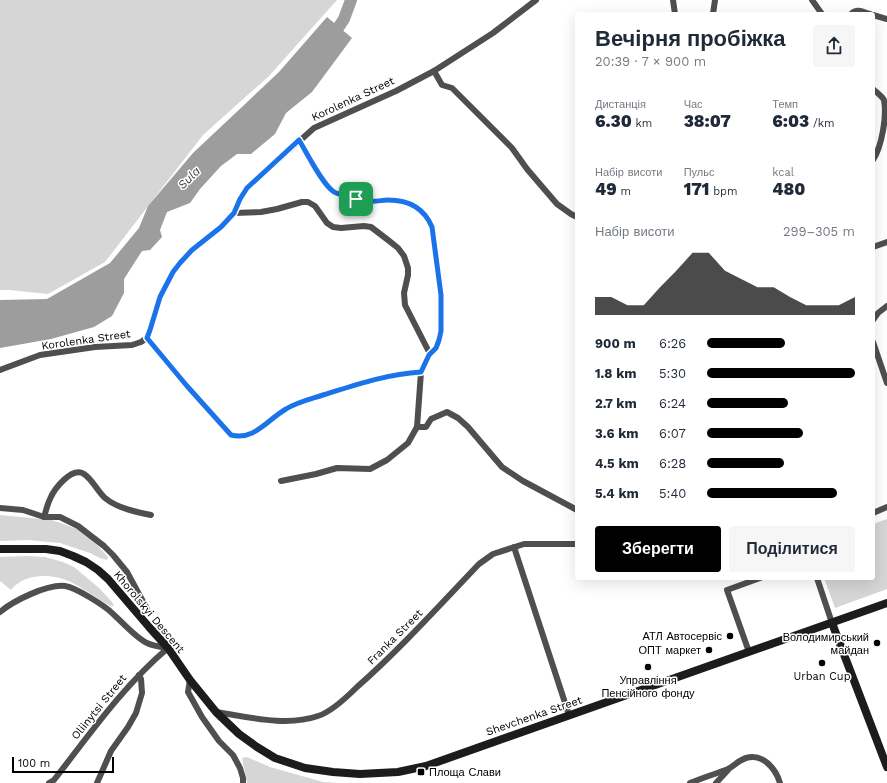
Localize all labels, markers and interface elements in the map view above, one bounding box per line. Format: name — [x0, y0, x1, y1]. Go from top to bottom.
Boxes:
button: share — [813, 25, 855, 67]
text: Вечірня пробіжка — [595, 26, 786, 51]
text: 20:39 · 7 × 900 m — [595, 54, 706, 69]
street label: Korolenka Street — [310, 74, 397, 124]
text: Дистанція — [595, 98, 646, 111]
text: Час — [684, 98, 703, 111]
text: Темп — [772, 98, 798, 111]
text: 6.30 — [595, 111, 632, 131]
text: 38:07 — [684, 111, 731, 131]
text: 6:03 — [772, 111, 809, 131]
text: km — [632, 117, 652, 130]
text: /km — [809, 117, 834, 130]
water label: Sula — [175, 164, 203, 192]
text: Набір висоти — [595, 166, 662, 179]
text: Пульс — [684, 166, 714, 179]
text: kcal — [772, 166, 794, 179]
text: 49 — [595, 179, 617, 199]
text: 171 — [684, 179, 709, 199]
text: 480 — [772, 179, 805, 199]
pin — [339, 182, 373, 216]
text: m — [617, 185, 631, 198]
text: bpm — [709, 185, 737, 198]
icon: arrive — [345, 188, 367, 210]
text: Набір висоти — [595, 224, 675, 239]
text: 299–305 m — [783, 224, 855, 239]
street label: Korolenka Street — [41, 327, 132, 353]
text: 900 m — [595, 336, 636, 351]
text: 6:26 — [659, 336, 686, 351]
text: 1.8 km — [595, 366, 637, 381]
text: 5:30 — [659, 366, 686, 381]
text: 2.7 km — [595, 396, 637, 411]
text: 6:24 — [659, 396, 686, 411]
text: 3.6 km — [595, 426, 638, 441]
text: 6:07 — [659, 426, 686, 441]
text: 4.5 km — [595, 456, 639, 471]
text: 6:28 — [659, 456, 686, 471]
text: 5.4 km — [595, 486, 639, 501]
text: 5:40 — [659, 486, 686, 501]
button: Зберегти — [595, 526, 721, 572]
button: Поділитися — [729, 526, 855, 572]
street label: Khorolskyi Descent — [111, 568, 187, 656]
street label: Franka Street — [365, 606, 426, 667]
place label: АТЛ Автосервіс — [643, 630, 722, 643]
marker: АТЛ Автосервіс — [725, 631, 735, 641]
place label: Володимирський майдан — [783, 631, 869, 657]
marker: Володимирський майдан — [872, 638, 882, 648]
place label: ОПТ маркет — [639, 644, 701, 657]
marker: ОПТ маркет — [704, 645, 714, 655]
marker: Urban Cup — [817, 658, 827, 668]
marker: Управління Пенсійного фонду — [643, 662, 653, 672]
place label: Urban Cup — [793, 670, 851, 683]
street label: Oliinytsi Street — [69, 672, 129, 742]
place label: Управління Пенсійного фонду — [601, 674, 695, 700]
street label: Shevchenka Street — [484, 693, 584, 739]
scale bar — [12, 755, 114, 774]
text: 100 m — [18, 757, 50, 770]
place label: Площа Слави — [429, 766, 501, 779]
marker: Площа Слави — [416, 767, 426, 777]

